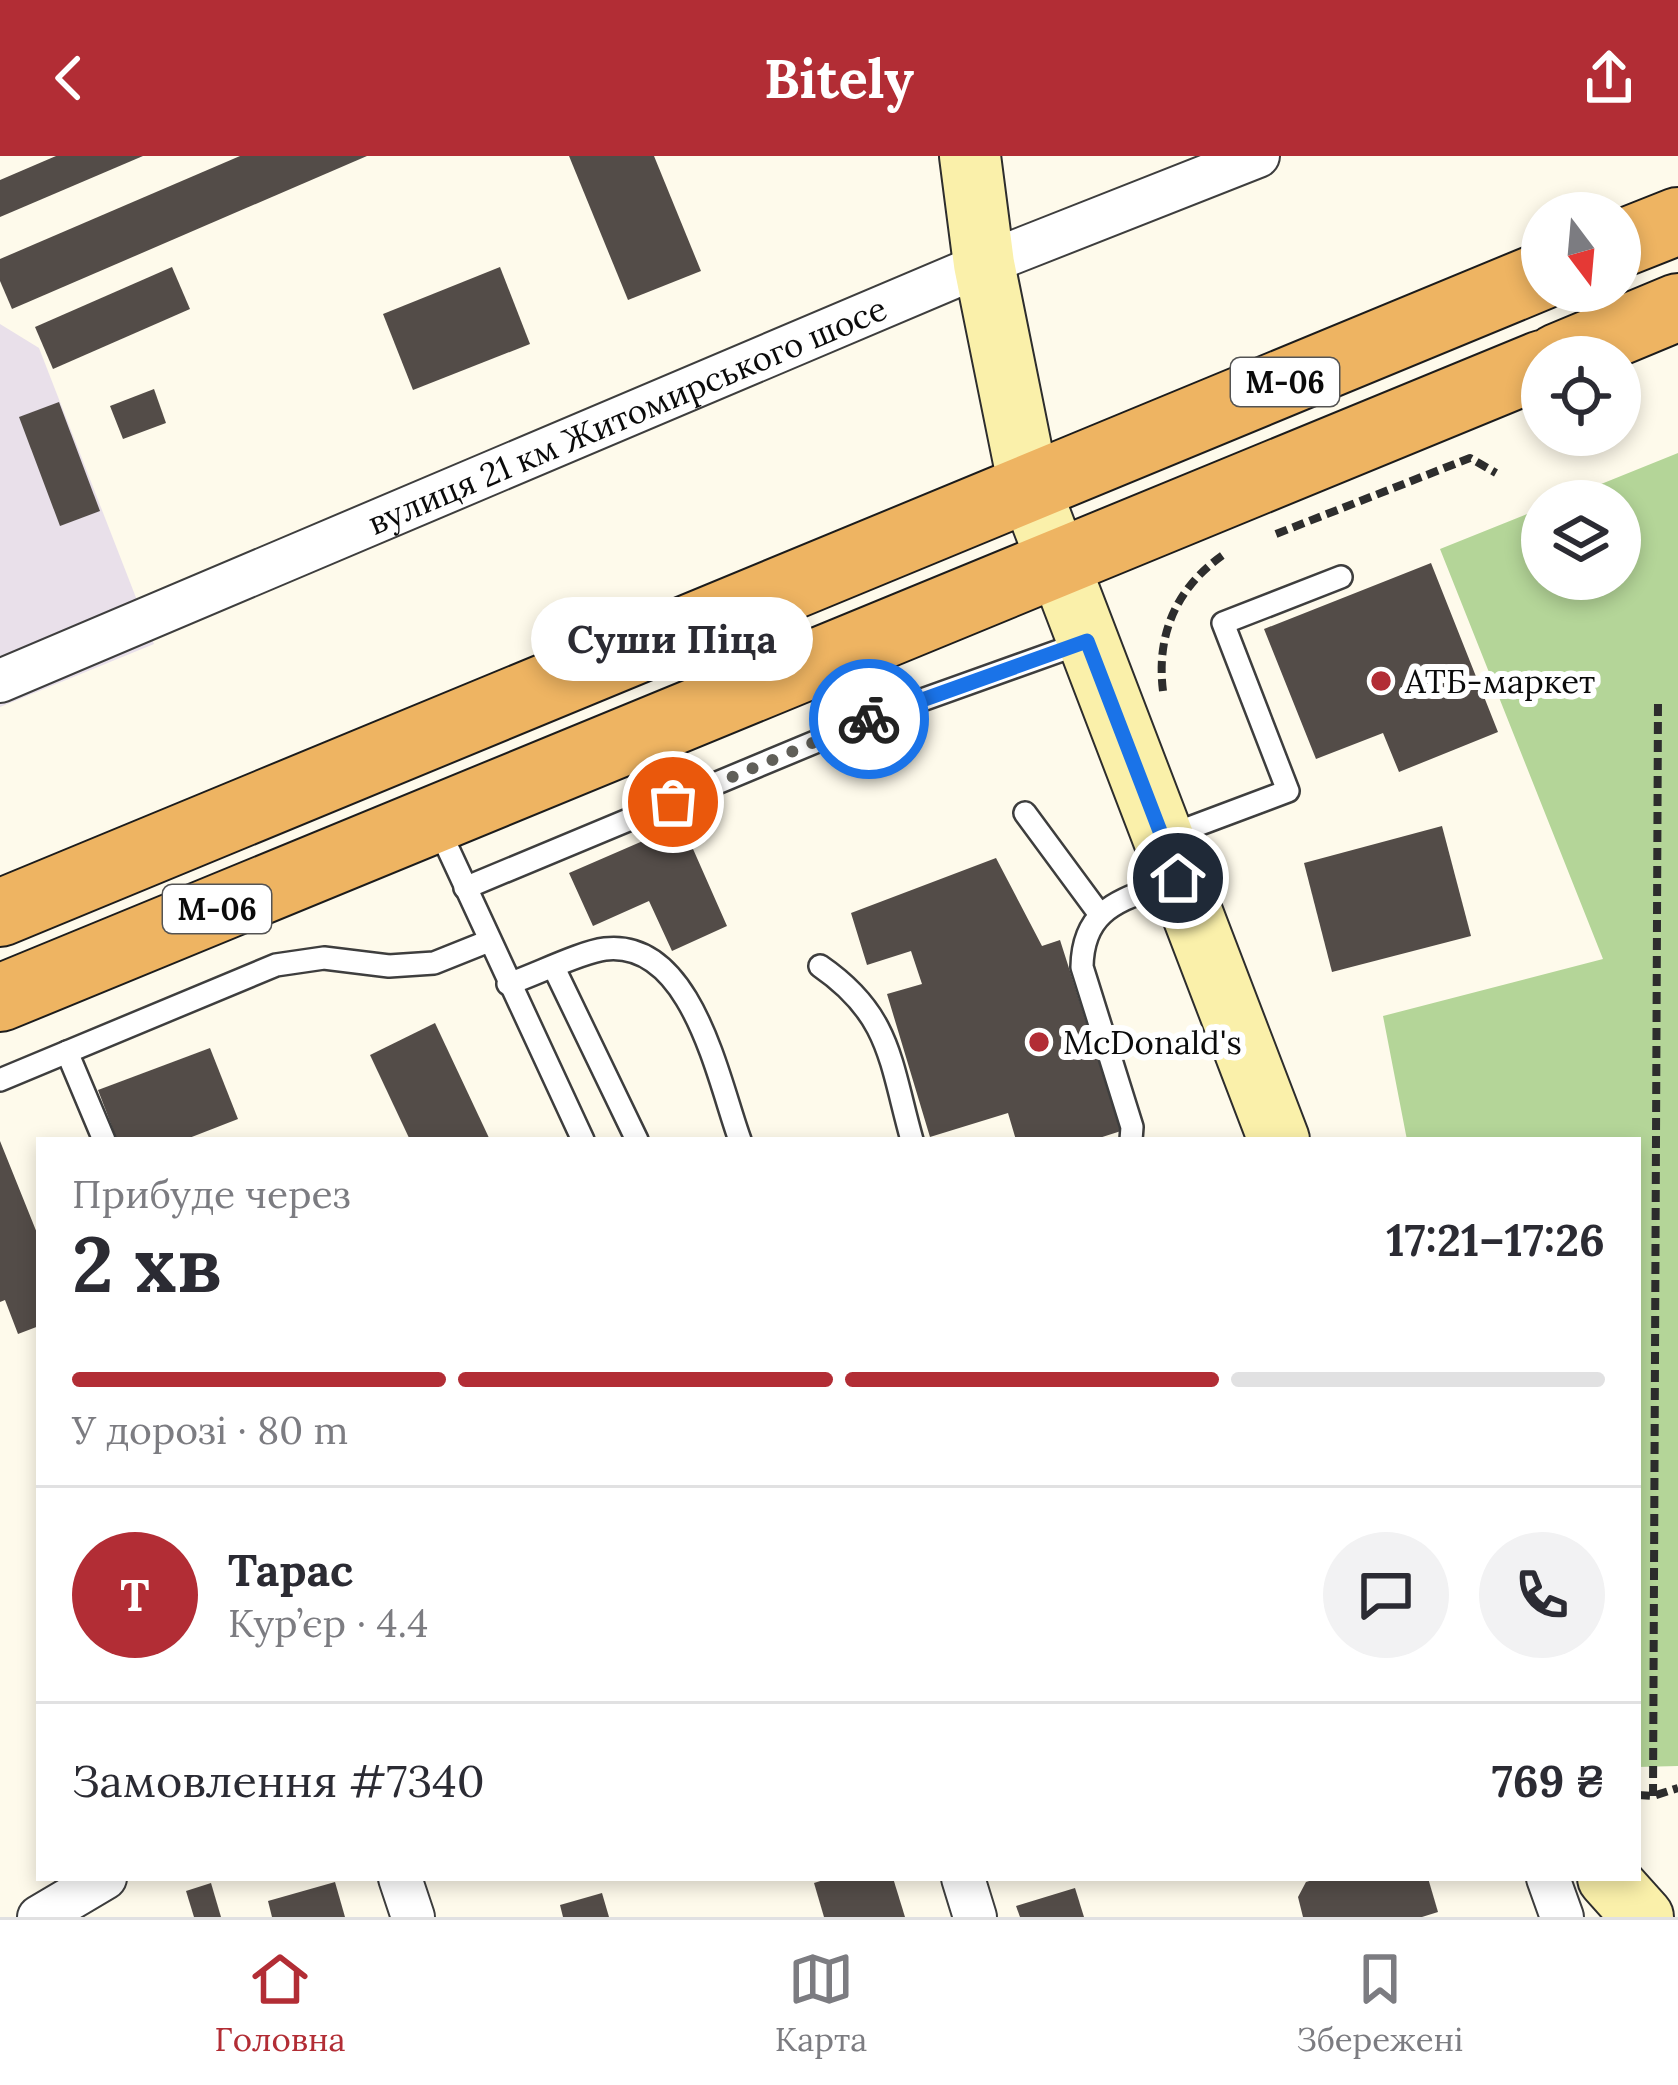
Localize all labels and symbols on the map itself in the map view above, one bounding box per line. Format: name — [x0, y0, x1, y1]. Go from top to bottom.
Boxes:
north arrow — [1521, 192, 1641, 312]
street label: вулиця 21 км Житомирського шосе — [361, 287, 893, 544]
road number: М-06 — [1231, 358, 1339, 406]
callout: Суши Піца — [532, 598, 814, 682]
courier — [809, 659, 929, 779]
place label: АТБ-маркет — [1404, 660, 1595, 702]
marker: АТБ-маркет — [1368, 668, 1394, 694]
pin — [622, 751, 724, 853]
pin — [1127, 827, 1229, 929]
road number: М-06 — [163, 885, 271, 933]
place label: McDonald's — [1063, 1021, 1242, 1063]
marker: McDonald's — [1026, 1029, 1052, 1055]

